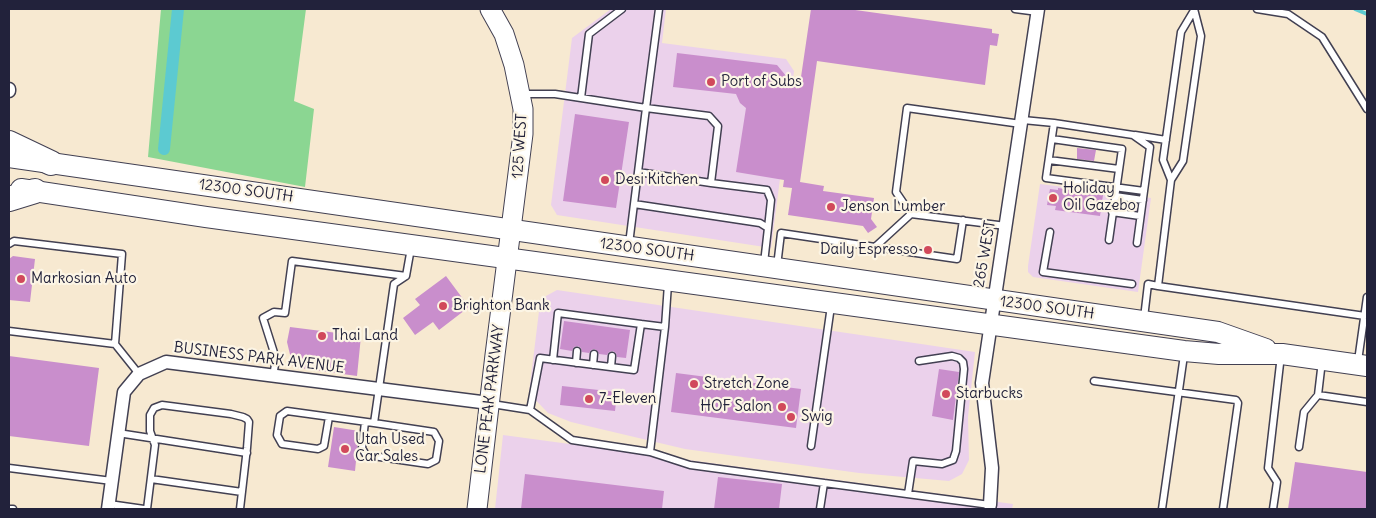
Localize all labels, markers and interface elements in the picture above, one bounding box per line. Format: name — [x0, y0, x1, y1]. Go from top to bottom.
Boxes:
place label: Port of Subs — [721, 73, 802, 91]
marker: Port of Subs — [705, 76, 717, 88]
street label: 125 WEST — [509, 113, 531, 179]
place label: Desi Kitchen — [615, 171, 698, 189]
marker: Desi Kitchen — [599, 174, 611, 186]
street label: 12300 SOUTH — [198, 175, 294, 207]
place label: Holiday Oil Gazebo — [1063, 180, 1136, 215]
marker: Holiday Oil Gazebo — [1047, 192, 1059, 204]
place label: Jenson Lumber — [841, 198, 945, 216]
marker: Jenson Lumber — [825, 201, 837, 213]
street label: 265 WEST — [970, 219, 1000, 289]
street label: 12300 SOUTH — [599, 234, 695, 266]
place label: Daily Espresso — [820, 241, 918, 259]
marker: Daily Espresso — [922, 244, 934, 256]
place label: Markosian Auto — [31, 270, 137, 288]
marker: Markosian Auto — [15, 273, 27, 285]
street label: 12300 SOUTH — [999, 292, 1095, 324]
place label: Brighton Bank — [453, 297, 550, 315]
marker: Brighton Bank — [437, 300, 449, 312]
street label: LONE PEAK PARKWAY — [472, 324, 508, 474]
place label: Thai Land — [332, 327, 398, 345]
marker: Thai Land — [316, 330, 328, 342]
street label: BUSINESS PARK AVENUE — [173, 339, 345, 377]
place label: Stretch Zone — [704, 375, 789, 393]
marker: Stretch Zone — [688, 378, 700, 390]
place label: Starbucks — [956, 385, 1023, 403]
marker: Starbucks — [940, 388, 952, 400]
place label: 7-Eleven — [599, 390, 657, 408]
marker: 7-Eleven — [583, 393, 595, 405]
place label: HOF Salon — [700, 398, 772, 416]
marker: HOF Salon — [776, 401, 788, 413]
place label: Swig — [801, 408, 833, 426]
marker: Swig — [785, 411, 797, 423]
place label: Utah Used Car Sales — [355, 431, 425, 466]
marker: Utah Used Car Sales — [339, 443, 351, 455]

